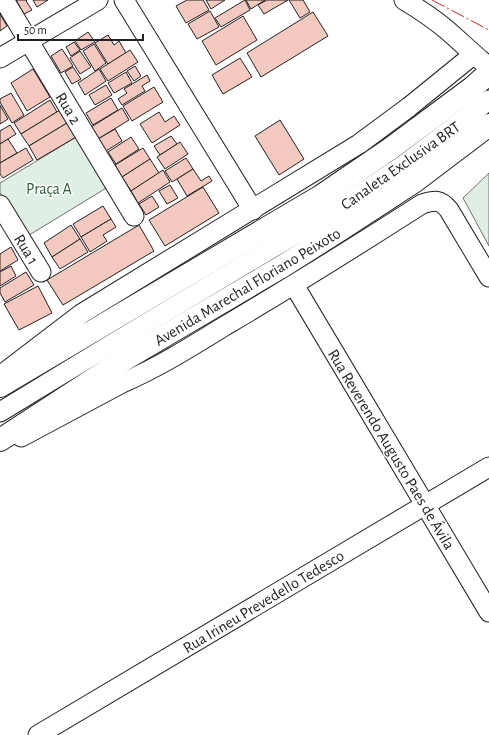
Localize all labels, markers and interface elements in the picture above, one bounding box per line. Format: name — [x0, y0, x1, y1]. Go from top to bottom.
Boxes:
scale bar — [18, 16, 143, 42]
text: 50 m — [24, 24, 47, 36]
street label: Rua 2 — [53, 90, 84, 127]
street label: Canaleta Exclusiva BRT — [338, 119, 463, 213]
park label: Praça A — [26, 181, 72, 197]
street label: Avenida Marechal Floriano Peixoto — [152, 225, 343, 349]
street label: Rua 1 — [11, 232, 41, 267]
street label: Rua Reverendo Augusto Paes de Ávila — [325, 345, 459, 553]
street label: Rua Irineu Prevedello Tedesco — [180, 547, 347, 656]

